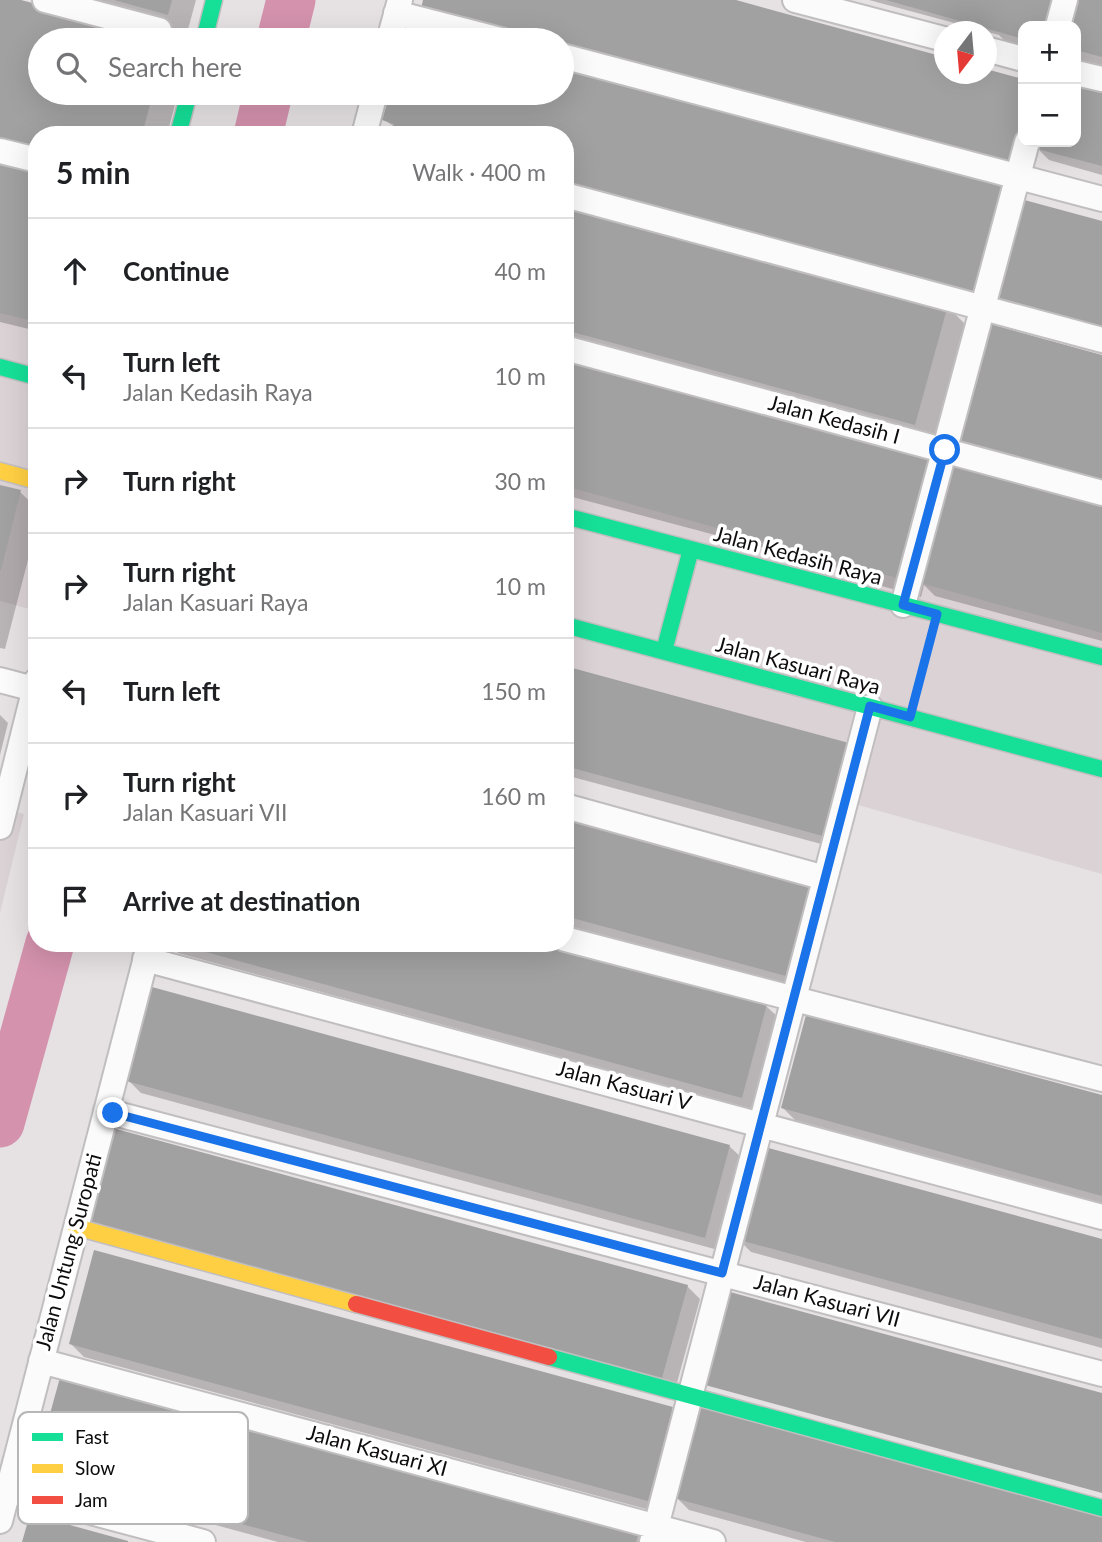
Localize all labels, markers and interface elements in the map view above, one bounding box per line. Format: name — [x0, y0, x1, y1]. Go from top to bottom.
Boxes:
north arrow — [934, 21, 997, 84]
map controls — [1018, 21, 1081, 147]
button: + — [1018, 21, 1081, 84]
search box — [28, 28, 574, 105]
icon: search — [52, 48, 90, 86]
text: Search here — [108, 51, 242, 83]
button: − — [1018, 84, 1081, 147]
text: 5 min — [56, 154, 130, 190]
text: Walk · 400 m — [412, 158, 546, 186]
icon: ahead — [56, 252, 94, 290]
text: Continue — [123, 255, 229, 287]
text: 40 m — [495, 257, 546, 285]
text: Turn left — [123, 346, 220, 378]
icon: left — [56, 357, 94, 395]
text: 10 m — [495, 362, 546, 390]
text: Jalan Kedasih Raya — [123, 378, 313, 406]
street label: Jalan Kedasih I — [766, 389, 903, 448]
route start — [929, 434, 960, 465]
icon: right — [56, 462, 94, 500]
text: Turn right — [123, 465, 236, 497]
text: 30 m — [495, 467, 546, 495]
street label: Jalan Kedasih Raya — [711, 520, 885, 589]
text: Turn right — [123, 556, 236, 588]
icon: right — [56, 567, 94, 605]
text: 10 m — [495, 572, 546, 600]
text: Jalan Kasuari Raya — [123, 588, 308, 616]
street label: Jalan Kasuari Raya — [713, 631, 883, 699]
icon: left — [56, 672, 94, 710]
text: Turn left — [123, 675, 220, 707]
text: 150 m — [481, 677, 546, 705]
text: Turn right — [123, 766, 236, 798]
icon: right — [56, 777, 94, 815]
text: 160 m — [481, 782, 546, 810]
text: Jalan Kasuari VII — [123, 798, 287, 826]
icon: arrive — [56, 882, 94, 920]
text: Arrive at destination — [123, 885, 360, 917]
street label: Jalan Kasuari V — [554, 1055, 695, 1115]
route end — [97, 1097, 128, 1128]
street label: Jalan Untung Suropati — [29, 1151, 106, 1353]
street label: Jalan Kasuari VII — [752, 1268, 903, 1331]
legend — [18, 1412, 248, 1524]
street label: Jalan Kasuari XI — [304, 1419, 450, 1480]
text: Fast — [75, 1425, 109, 1448]
text: Slow — [75, 1456, 115, 1479]
text: Jam — [75, 1488, 108, 1511]

